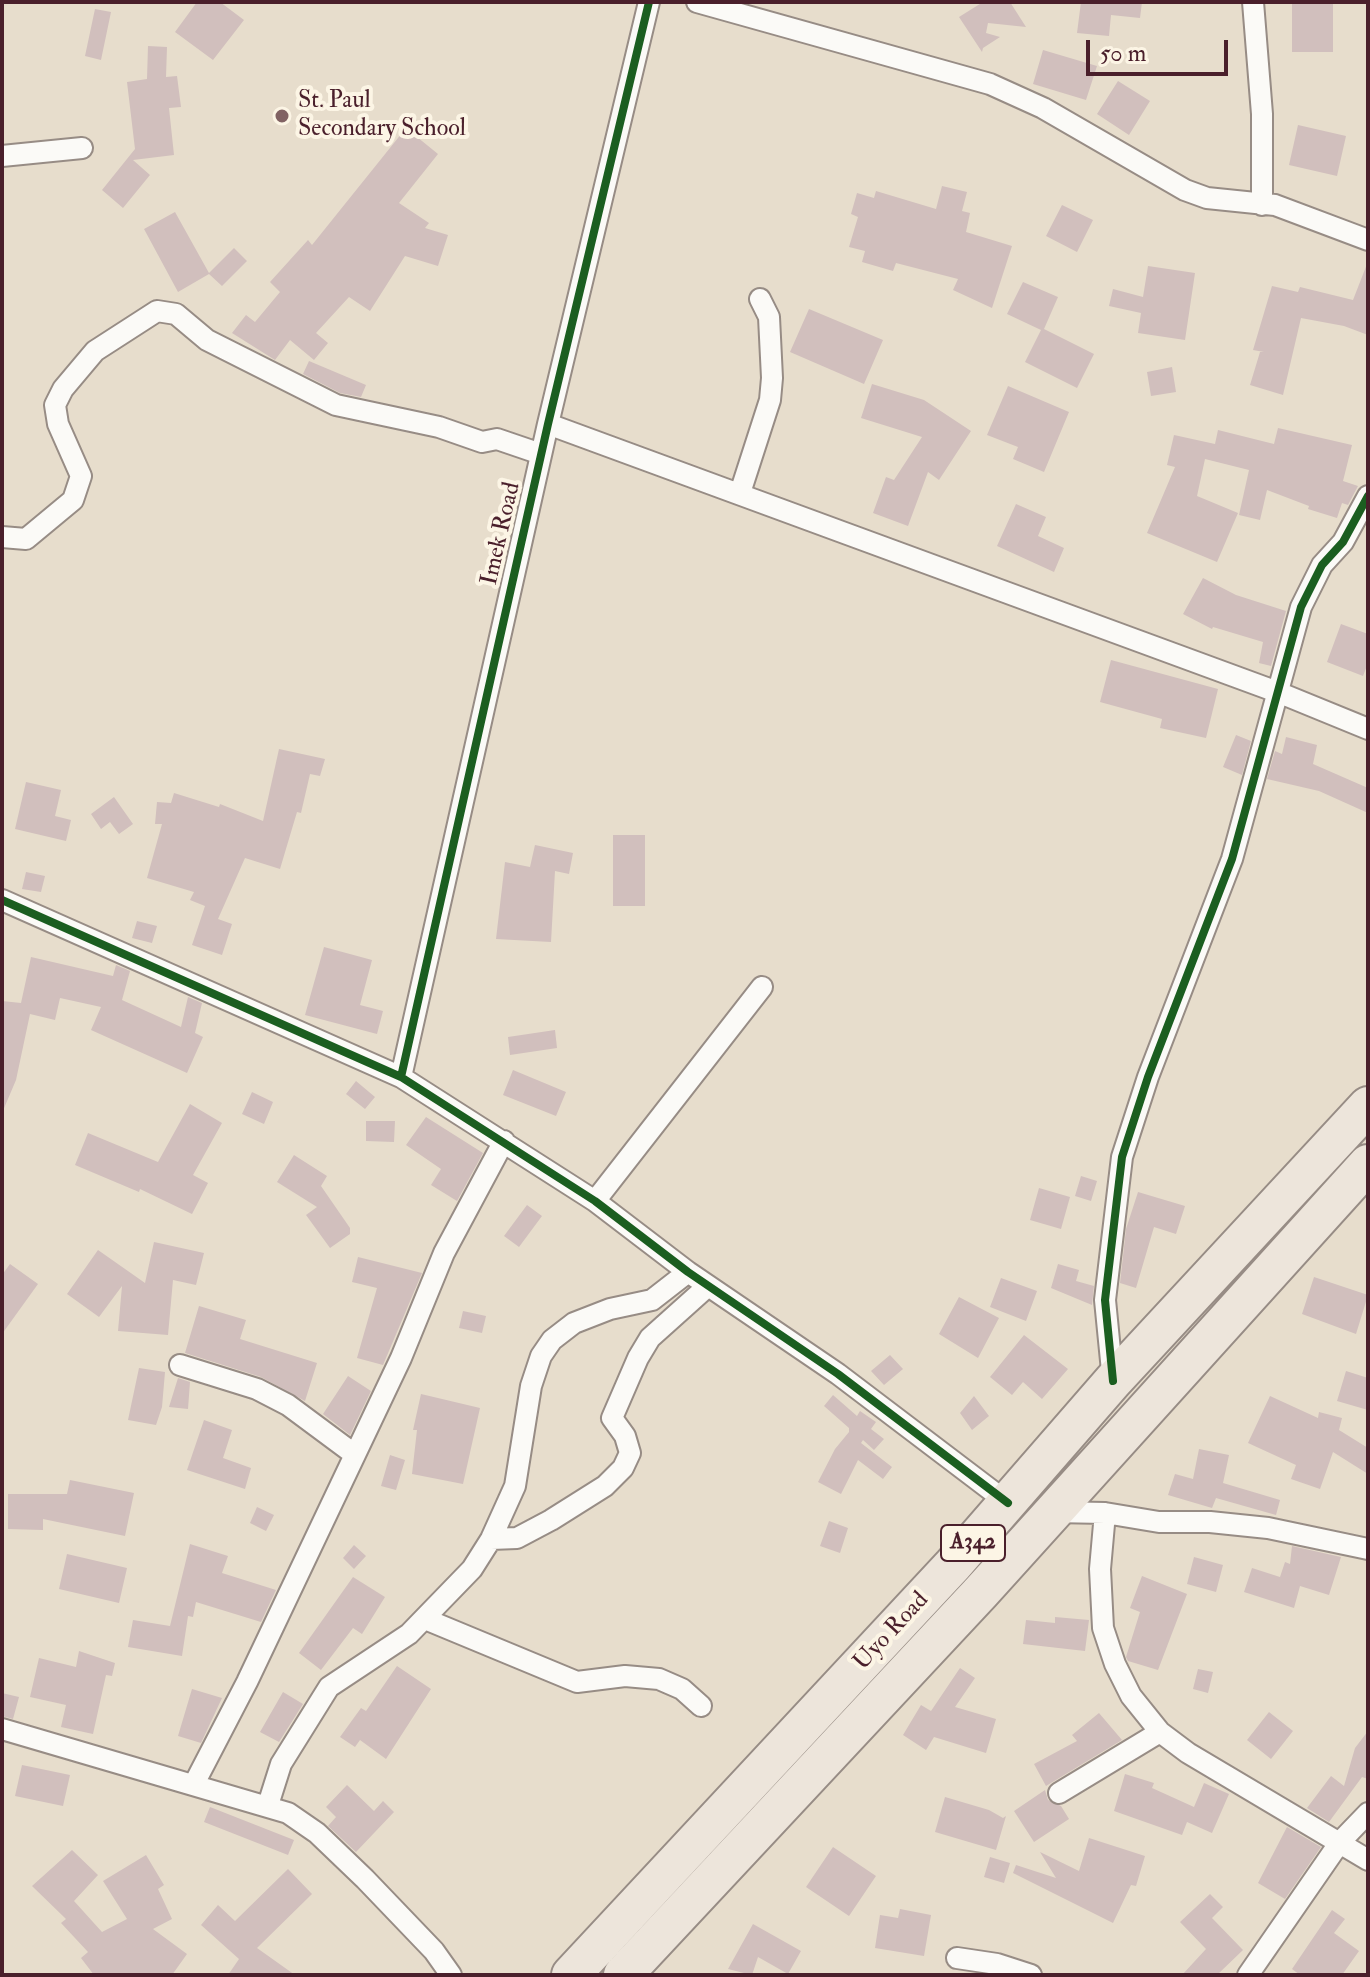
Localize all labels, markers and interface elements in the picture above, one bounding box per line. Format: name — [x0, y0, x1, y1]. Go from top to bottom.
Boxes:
scale bar — [1090, 24, 1232, 74]
text: 50 m — [1100, 38, 1146, 69]
place label: St. Paul Secondary School — [298, 88, 466, 144]
marker: St. Paul Secondary School — [273, 107, 291, 125]
street label: Imek Road — [476, 480, 528, 588]
road number: A342 — [941, 1525, 1005, 1561]
street label: Uyo Road — [848, 1587, 936, 1677]

